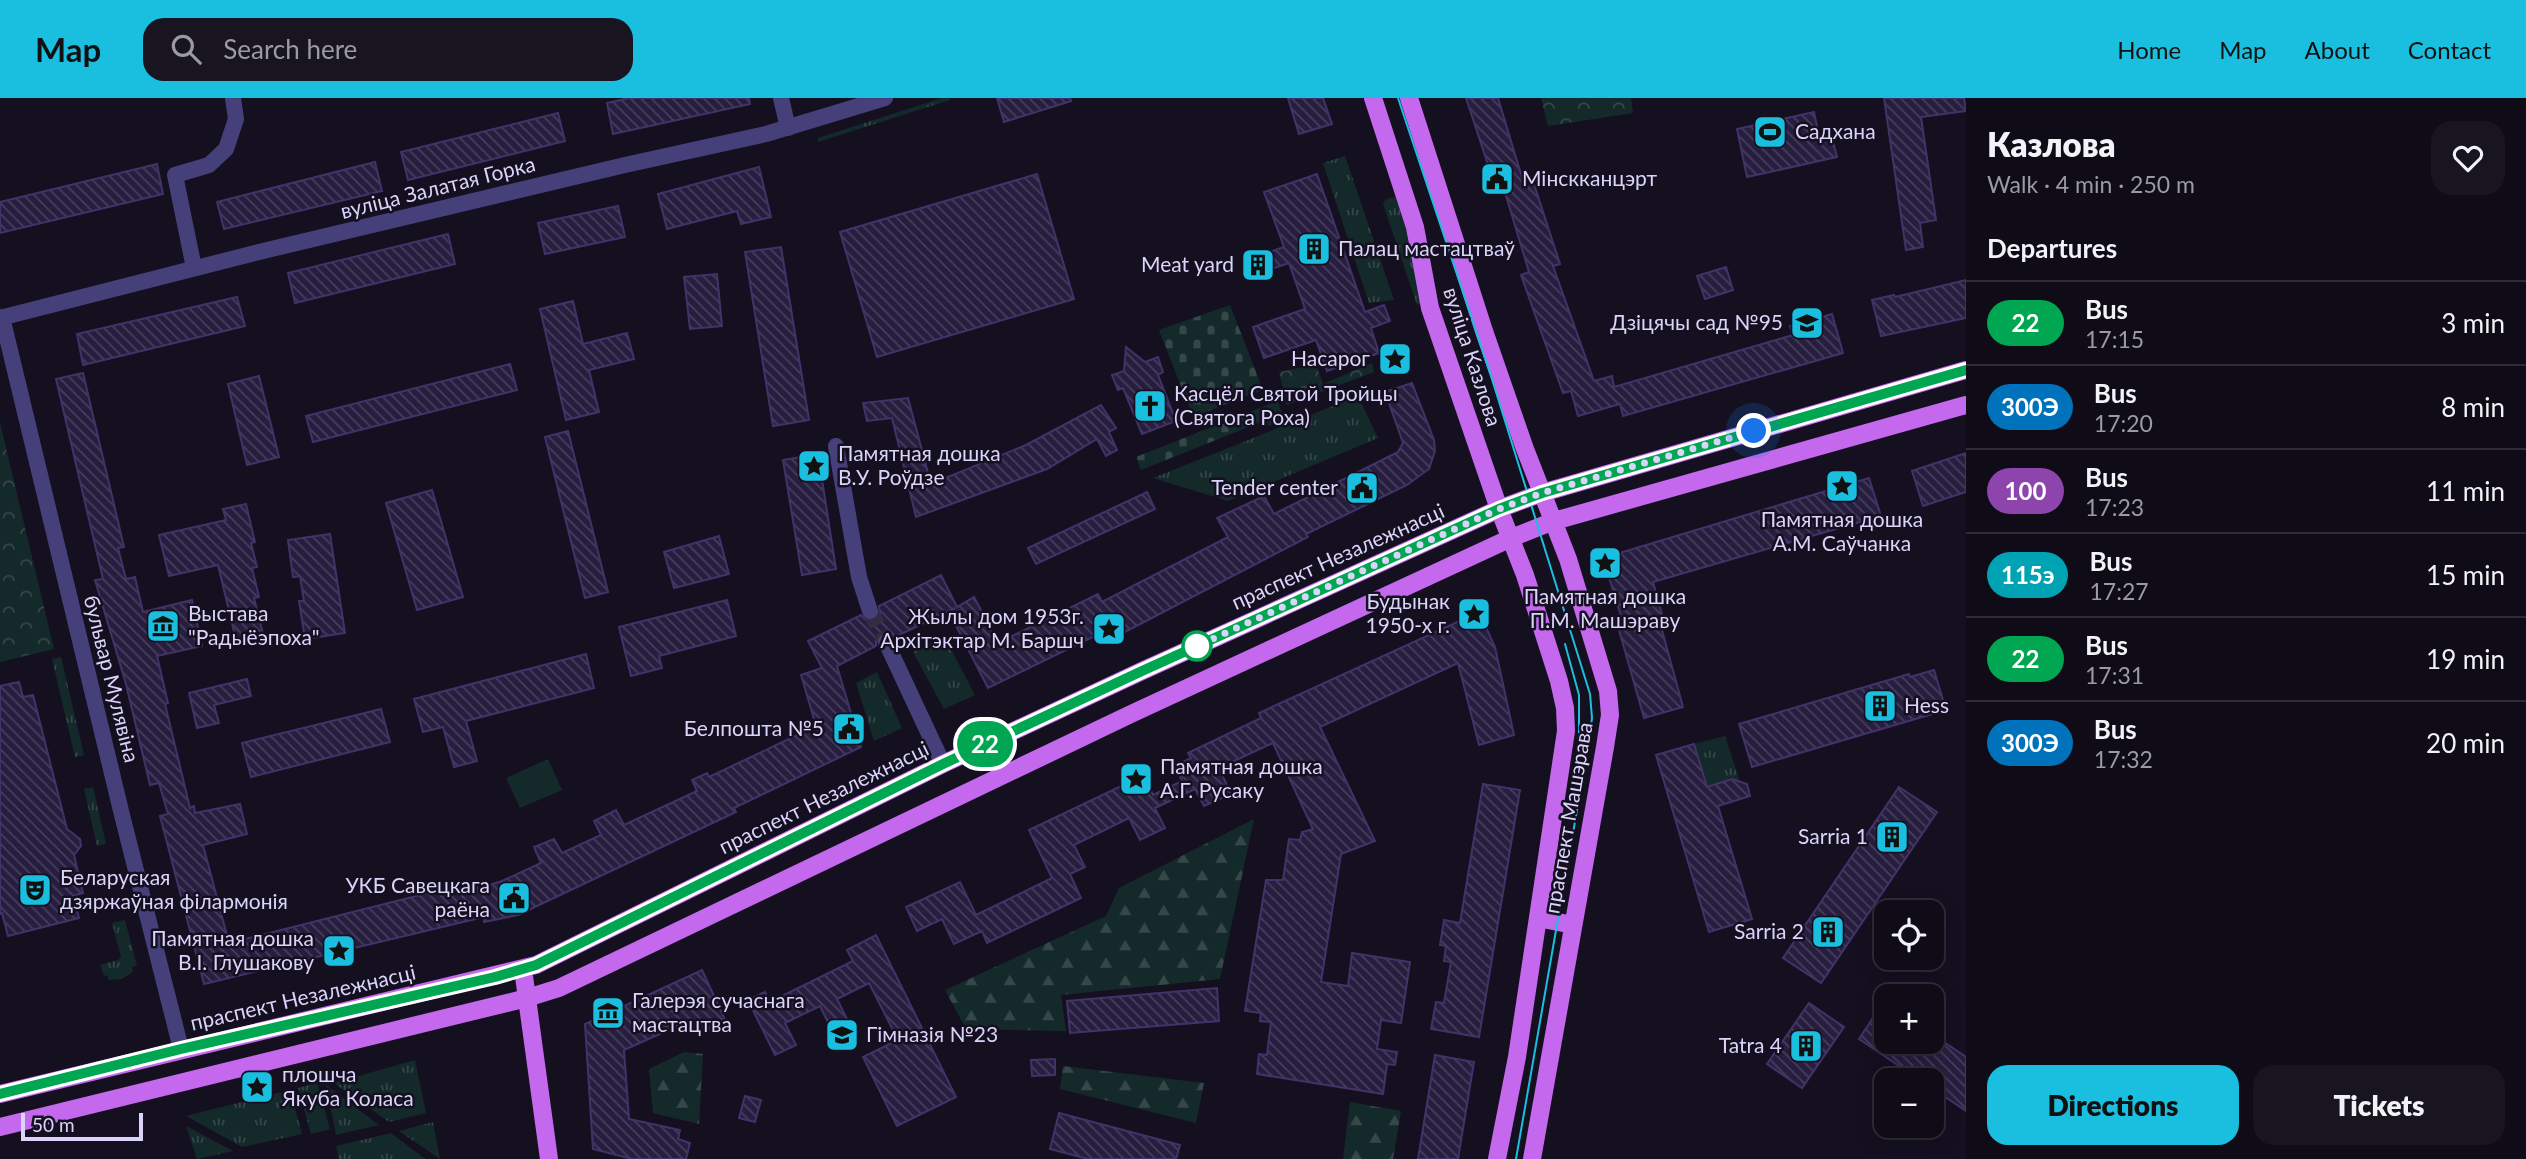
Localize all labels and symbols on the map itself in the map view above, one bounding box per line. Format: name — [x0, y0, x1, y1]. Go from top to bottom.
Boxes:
sports icon: Садхана — [1751, 113, 1789, 151]
place label: Садхана — [1795, 118, 1876, 143]
street label: вуліца Залатая Горка — [338, 150, 538, 223]
public building icon: Мінскканцэрт — [1478, 160, 1516, 198]
place label: Мінскканцэрт — [1522, 165, 1658, 190]
building icon: Палац мастацтваў — [1295, 230, 1333, 268]
place label: Палац мастацтваў — [1338, 235, 1515, 260]
building icon: Meat yard — [1239, 246, 1277, 284]
place label: Meat yard — [1141, 251, 1234, 276]
street label: вуліца Казлова — [1439, 284, 1508, 429]
school or university icon: Дзіцячы сад №95 — [1788, 304, 1826, 342]
place label: Дзіцячы сад №95 — [1610, 309, 1783, 334]
place icon: Насарог — [1376, 340, 1414, 378]
place label: Насарог — [1291, 345, 1370, 370]
place label: Касцёл Святой Тройцы (Святога Роха) — [1174, 380, 1398, 429]
church icon: Касцёл Святой Тройцы (Святога Роха) — [1131, 387, 1169, 425]
your location — [1736, 413, 1771, 448]
place label: Памятная дошка В.У. Роўдзе — [838, 440, 1001, 489]
place icon: Памятная дошка В.У. Роўдзе — [795, 447, 833, 485]
place icon: Памятная дошка А.М. Саўчанка — [1823, 467, 1861, 505]
public building icon: Tender center — [1343, 469, 1381, 507]
place label: Tender center — [1211, 474, 1338, 499]
street label: праспект Незалежнасці — [1227, 497, 1448, 614]
place label: Памятная дошка А.М. Саўчанка — [1761, 506, 1923, 555]
place icon: Памятная дошка П.М. Машэраву — [1586, 544, 1624, 582]
place label: Памятная дошка П.М. Машэраву — [1524, 583, 1686, 632]
place label: Будынак 1950-х г. — [1366, 588, 1450, 637]
street label: бульвар Мулявіна — [80, 592, 145, 765]
place icon: Будынак 1950-х г. — [1455, 595, 1493, 633]
place label: Выстава "Радыёэпоха" — [188, 600, 320, 649]
place label: Жылы дом 1953г. Архітэктар М. Баршч — [880, 603, 1084, 652]
museum icon: Выстава "Радыёэпоха" — [144, 607, 182, 645]
place icon: Жылы дом 1953г. Архітэктар М. Баршч — [1090, 610, 1128, 648]
unlabelled marker — [1182, 631, 1212, 661]
building icon: Hess — [1861, 687, 1899, 725]
place label: Hess — [1904, 692, 1949, 717]
public building icon: Белпошта №5 — [830, 710, 868, 748]
place label: Белпошта №5 — [684, 715, 824, 740]
street label: праспект Машэрава — [1538, 720, 1597, 915]
line badge: 22 — [954, 721, 1016, 767]
street label: праспект Незалежнасці — [714, 735, 932, 858]
place label: Памятная дошка А.Г. Русаку — [1160, 753, 1323, 802]
place icon: Памятная дошка А.Г. Русаку — [1117, 760, 1155, 798]
building icon: Sarria 1 — [1873, 818, 1911, 856]
place label: Sarria 1 — [1798, 823, 1868, 848]
place label: Беларуская дзяржаўная філармонія — [60, 864, 288, 913]
theatre icon: Беларуская дзяржаўная філармонія — [16, 871, 54, 909]
place label: УКБ Савецкага раёна — [345, 872, 490, 921]
public building icon: УКБ Савецкага раёна — [495, 879, 533, 917]
building icon: Sarria 2 — [1809, 913, 1847, 951]
place label: Sarria 2 — [1734, 918, 1804, 943]
place label: Памятная дошка В.І. Глушакову — [151, 925, 314, 974]
place icon: Памятная дошка В.І. Глушакову — [320, 932, 358, 970]
street label: праспект Незалежнасці — [188, 958, 418, 1035]
place label: Галерэя сучаснага мастацтва — [632, 987, 805, 1036]
museum icon: Галерэя сучаснага мастацтва — [589, 994, 627, 1032]
school or university icon: Гімназія №23 — [823, 1016, 861, 1054]
place label: Гімназія №23 — [866, 1021, 998, 1046]
building icon: Tatra 4 — [1787, 1027, 1825, 1065]
place label: Tatra 4 — [1719, 1032, 1782, 1057]
place label: плошча Якуба Коласа — [281, 1061, 414, 1110]
place icon: плошча Якуба Коласа — [238, 1068, 276, 1106]
scale bar — [21, 1110, 144, 1142]

